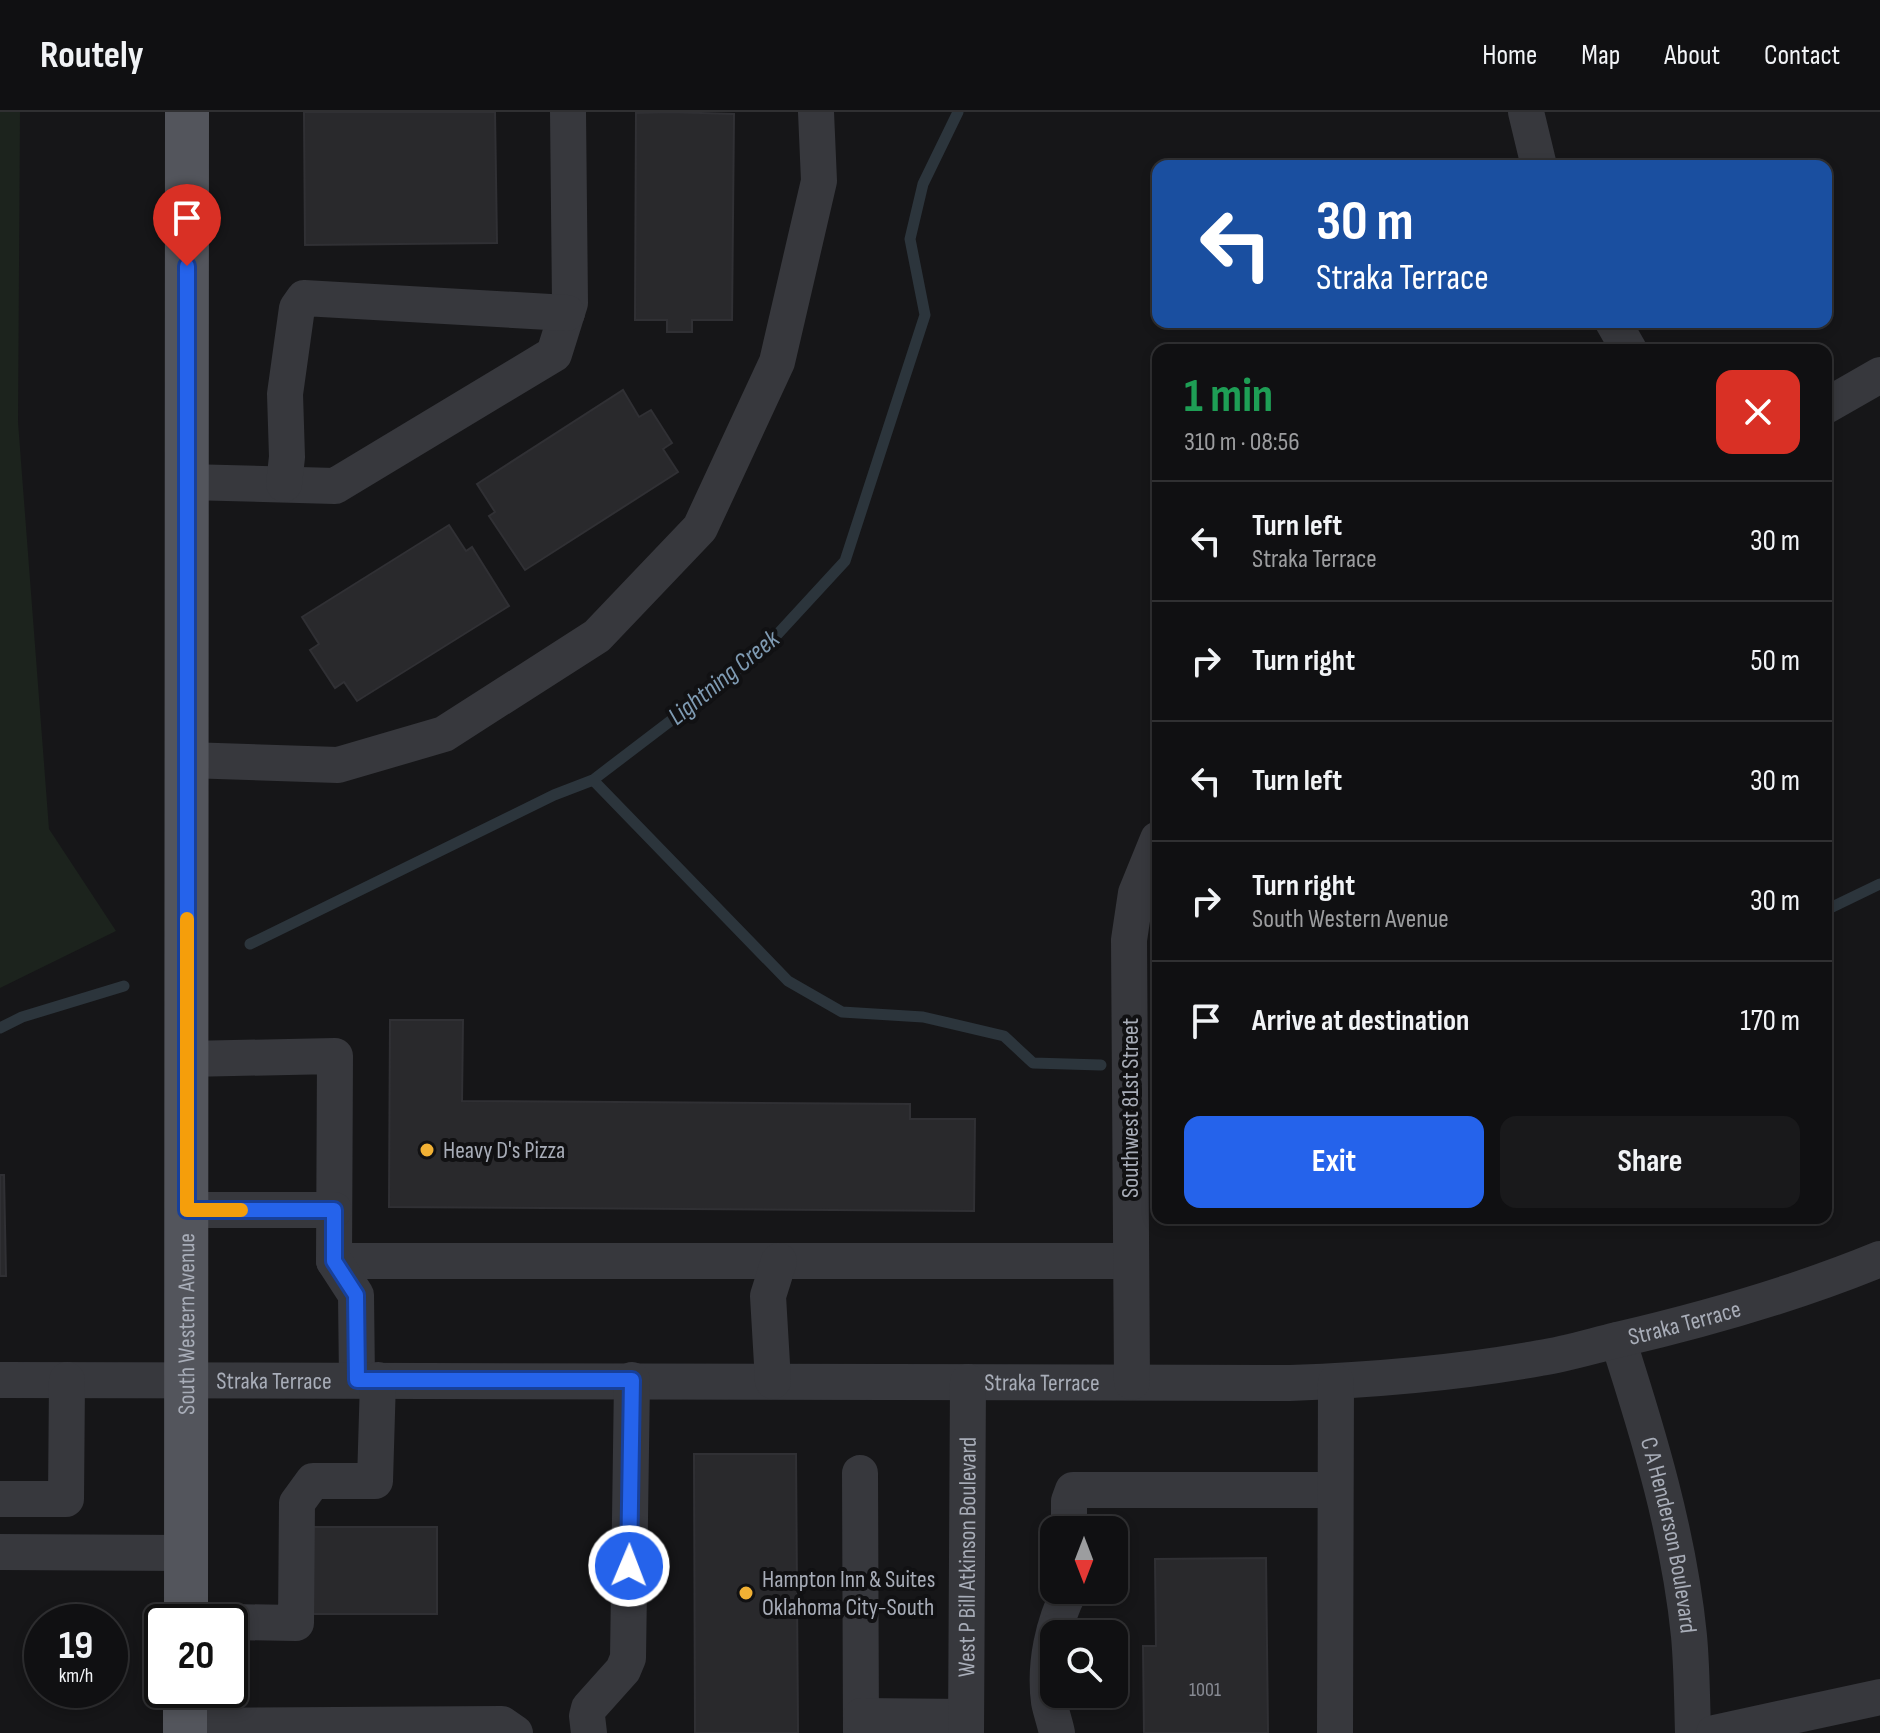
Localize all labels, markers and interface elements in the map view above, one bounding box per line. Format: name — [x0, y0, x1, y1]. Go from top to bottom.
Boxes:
text: Routely — [40, 33, 144, 78]
text: Home — [1482, 39, 1537, 72]
text: Map — [1581, 39, 1620, 72]
text: About — [1664, 39, 1720, 72]
text: Contact — [1764, 39, 1840, 72]
pin — [153, 184, 221, 266]
text: 30 m — [1316, 189, 1414, 256]
icon: left — [1184, 192, 1288, 296]
icon: arrive — [165, 196, 209, 240]
text: Straka Terrace — [1316, 257, 1489, 300]
text: 1 min — [1184, 368, 1273, 425]
button: close — [1716, 370, 1800, 454]
text: 310 m · 08:56 — [1184, 427, 1300, 458]
text: Turn left — [1252, 508, 1342, 544]
icon: left — [1184, 519, 1228, 563]
text: 30 m — [1750, 523, 1800, 559]
text: Straka Terrace — [1252, 544, 1377, 575]
water label: Lightning Creek — [662, 623, 787, 732]
icon: right — [1184, 639, 1228, 683]
text: Turn right — [1252, 643, 1355, 679]
text: 50 m — [1751, 643, 1800, 679]
icon: left — [1184, 759, 1228, 803]
text: Turn left — [1252, 763, 1342, 799]
text: 30 m — [1750, 763, 1800, 799]
text: Turn right — [1252, 868, 1355, 904]
icon: right — [1184, 879, 1228, 923]
text: 30 m — [1750, 883, 1800, 919]
text: South Western Avenue — [1252, 904, 1449, 935]
icon: arrive — [1184, 999, 1228, 1043]
text: Arrive at destination — [1252, 1003, 1469, 1039]
text: 170 m — [1740, 1003, 1800, 1039]
street label: Southwest 81st Street — [1116, 1018, 1145, 1198]
button: Exit — [1184, 1116, 1484, 1208]
button: Share — [1500, 1116, 1800, 1208]
place label: Heavy D's Pizza — [443, 1136, 565, 1165]
marker: Heavy D's Pizza — [418, 1141, 436, 1159]
street label: South Western Avenue — [172, 1233, 201, 1415]
street label: Straka Terrace — [1625, 1294, 1744, 1352]
street label: Straka Terrace — [216, 1367, 332, 1396]
street label: Straka Terrace — [984, 1368, 1100, 1398]
street label: C A Henderson Boulevard — [1634, 1434, 1703, 1635]
street label: West P Bill Atkinson Boulevard — [952, 1437, 983, 1677]
north arrow — [1040, 1516, 1128, 1604]
map controls — [1040, 1516, 1128, 1708]
position arrow — [587, 1524, 671, 1608]
place label: Hampton Inn & Suites Oklahoma City-South — [762, 1565, 935, 1622]
marker: Hampton Inn & Suites Oklahoma City-South — [737, 1584, 755, 1602]
speed limit sign: 20 — [144, 1604, 248, 1708]
button: search — [1040, 1620, 1128, 1708]
text: 19 — [59, 1622, 93, 1670]
text: km/h — [59, 1664, 93, 1688]
house number: 1001 — [1189, 1678, 1221, 1702]

